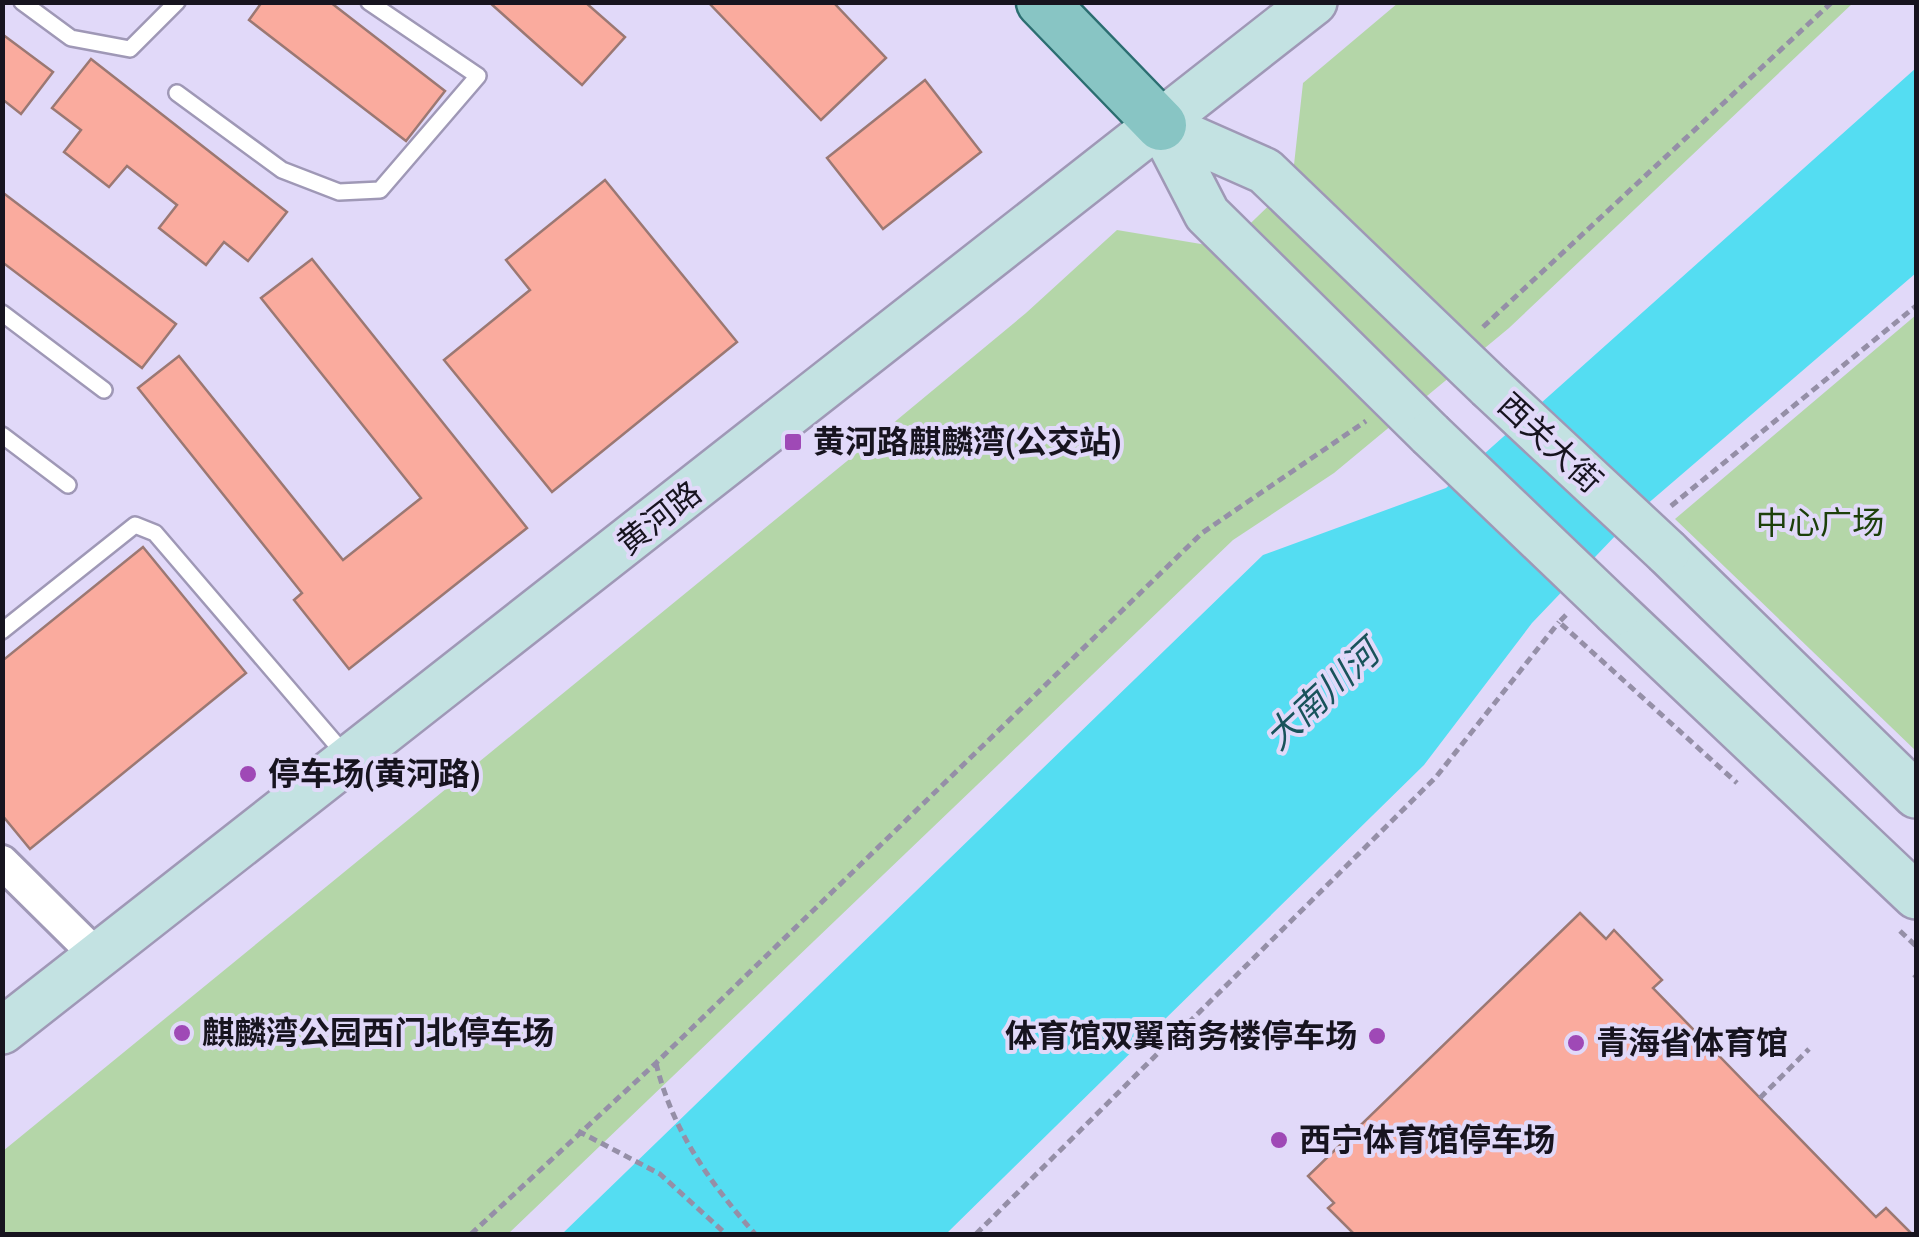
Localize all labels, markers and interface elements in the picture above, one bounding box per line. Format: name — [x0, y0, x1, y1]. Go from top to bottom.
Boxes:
street label: 西关大街 — [1490, 385, 1610, 501]
place label: 黄河路麒麟湾(公交站) — [813, 423, 1122, 461]
marker: 黄河路麒麟湾(公交站) — [782, 431, 804, 453]
street label: 黄河路 — [609, 473, 709, 563]
park label: 中心广场 — [1756, 504, 1884, 542]
water label: 大南川河 — [1257, 629, 1392, 758]
place label: 停车场(黄河路) — [268, 755, 481, 793]
marker: 停车场(黄河路) — [237, 763, 259, 785]
place label: 麒麟湾公园西门北停车场 — [202, 1014, 554, 1052]
place label: 体育馆双翼商务楼停车场 — [1005, 1017, 1357, 1055]
marker: 麒麟湾公园西门北停车场 — [171, 1022, 193, 1044]
place label: 青海省体育馆 — [1596, 1024, 1788, 1062]
marker: 体育馆双翼商务楼停车场 — [1366, 1025, 1388, 1047]
marker: 青海省体育馆 — [1565, 1032, 1587, 1054]
place label: 西宁体育馆停车场 — [1299, 1121, 1555, 1159]
marker: 西宁体育馆停车场 — [1268, 1129, 1290, 1151]

